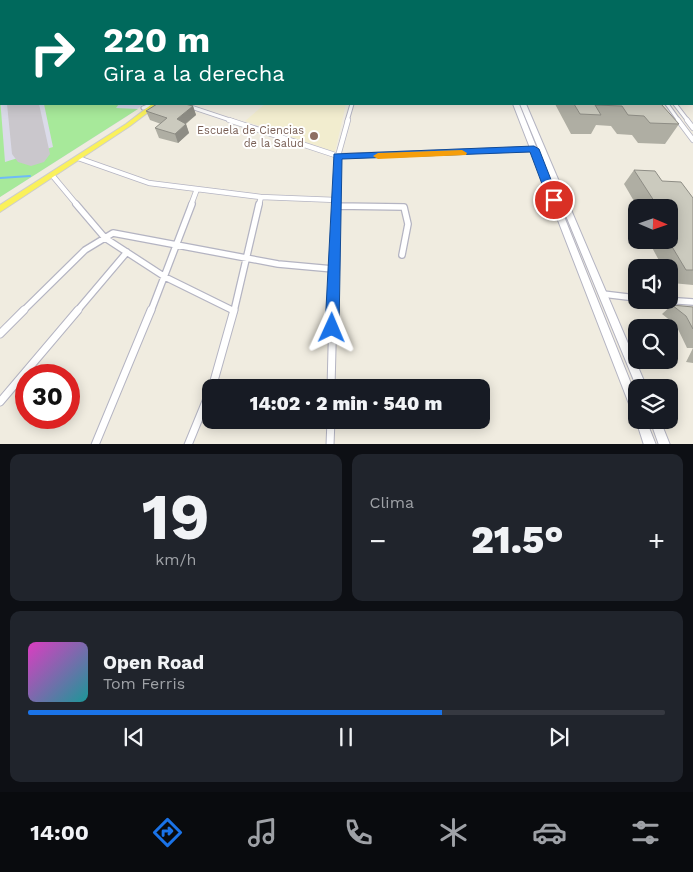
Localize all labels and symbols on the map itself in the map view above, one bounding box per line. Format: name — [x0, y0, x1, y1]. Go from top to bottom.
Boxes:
place label: Escuela de Ciencias de la Salud — [197, 124, 304, 150]
marker: Escuela de Ciencias de la Salud — [308, 130, 320, 142]
pin — [533, 179, 575, 221]
north arrow — [628, 199, 678, 249]
position arrow — [305, 301, 357, 353]
speed limit sign: 30 — [15, 364, 80, 429]

